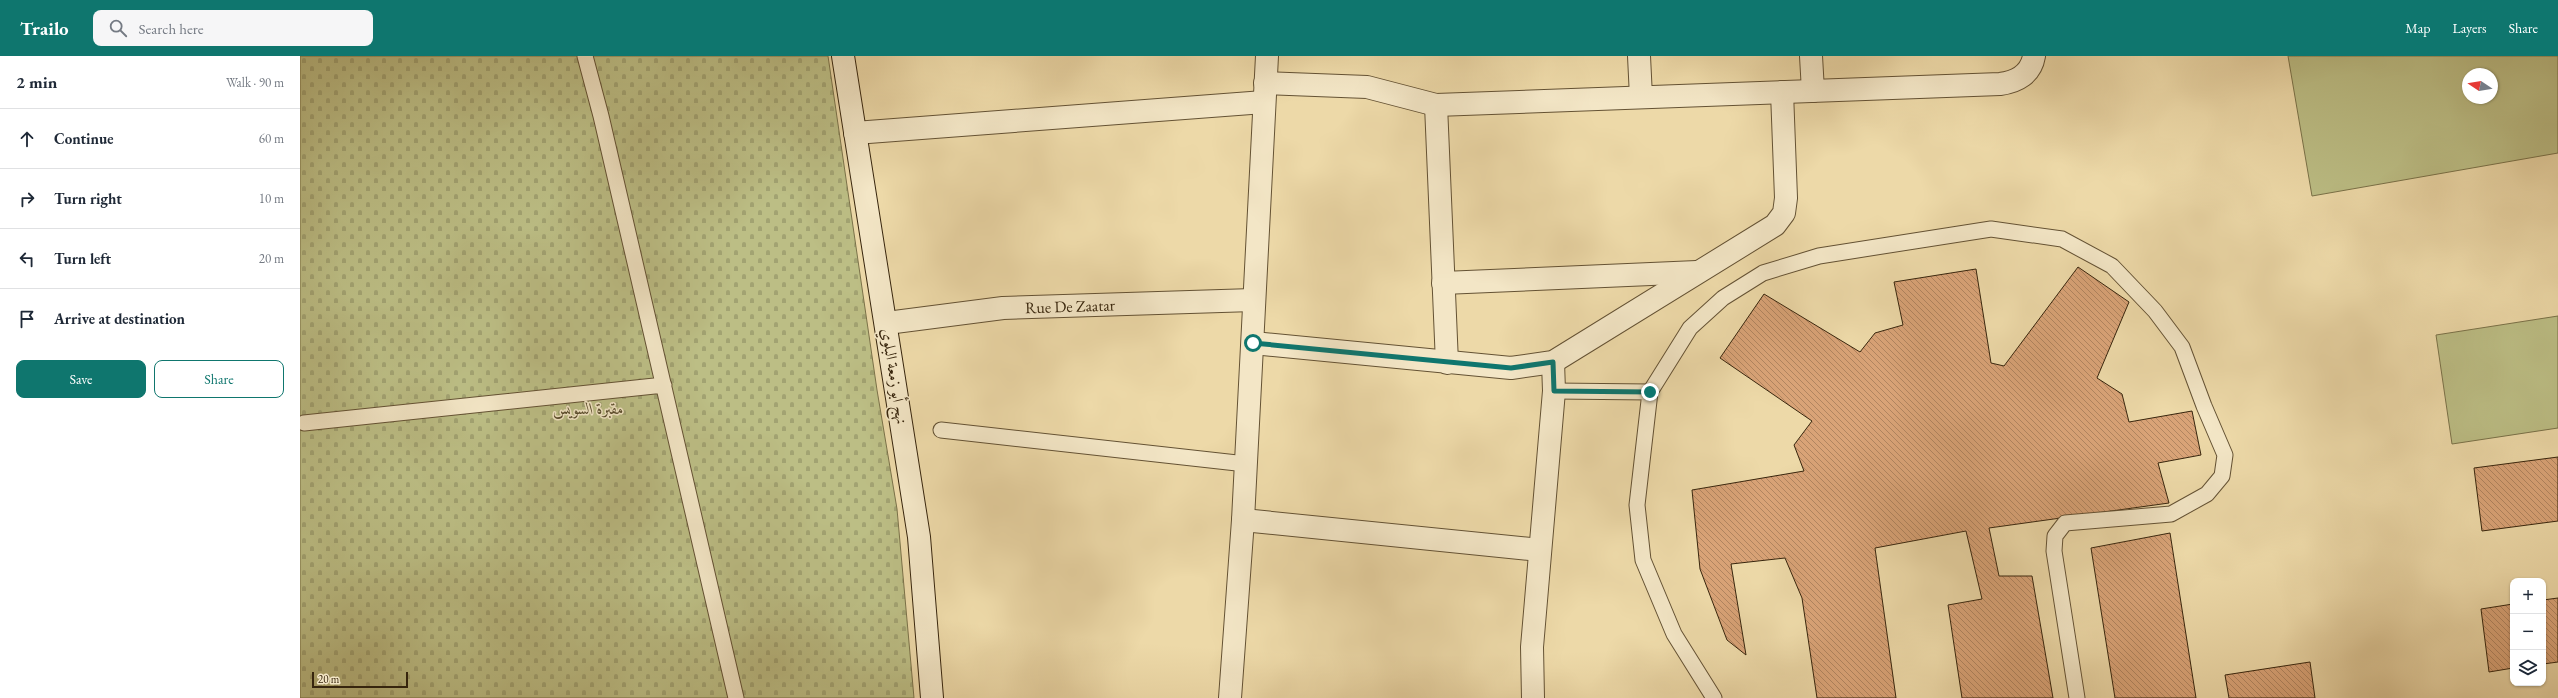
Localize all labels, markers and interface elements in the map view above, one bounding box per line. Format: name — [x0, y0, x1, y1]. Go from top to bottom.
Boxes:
search box — [93, 10, 373, 46]
text: Trailo — [20, 16, 69, 41]
icon: search — [107, 17, 129, 39]
text: Search here — [139, 19, 204, 38]
text: Map — [2405, 19, 2430, 37]
text: Layers — [2452, 19, 2487, 37]
text: Share — [2509, 19, 2538, 37]
north arrow — [2462, 68, 2498, 104]
text: 2 min — [16, 71, 57, 93]
text: Walk · 90 m — [226, 74, 284, 91]
icon: ahead — [16, 128, 38, 150]
text: Continue — [54, 129, 114, 148]
text: 60 m — [259, 130, 284, 147]
icon: right — [16, 188, 38, 210]
text: Turn right — [54, 189, 122, 208]
text: 10 m — [259, 190, 284, 207]
icon: left — [16, 248, 38, 270]
text: Turn left — [54, 249, 111, 268]
text: 20 m — [259, 250, 284, 267]
street label: Rue De Zaatar — [1025, 294, 1116, 318]
icon: arrive — [16, 308, 38, 330]
text: Arrive at destination — [54, 309, 185, 328]
street label: نهج أبو زمعة البلوي — [873, 327, 913, 426]
route start — [1244, 334, 1262, 352]
button: Save — [16, 360, 146, 398]
button: Share — [154, 360, 284, 398]
route end — [1641, 383, 1659, 401]
park label: مقبرة السويس — [552, 398, 624, 419]
map controls — [2510, 578, 2546, 686]
button: + — [2510, 578, 2546, 614]
button: − — [2510, 614, 2546, 650]
button: layers — [2510, 650, 2546, 686]
scale bar — [312, 670, 408, 689]
text: 20 m — [318, 672, 339, 686]

